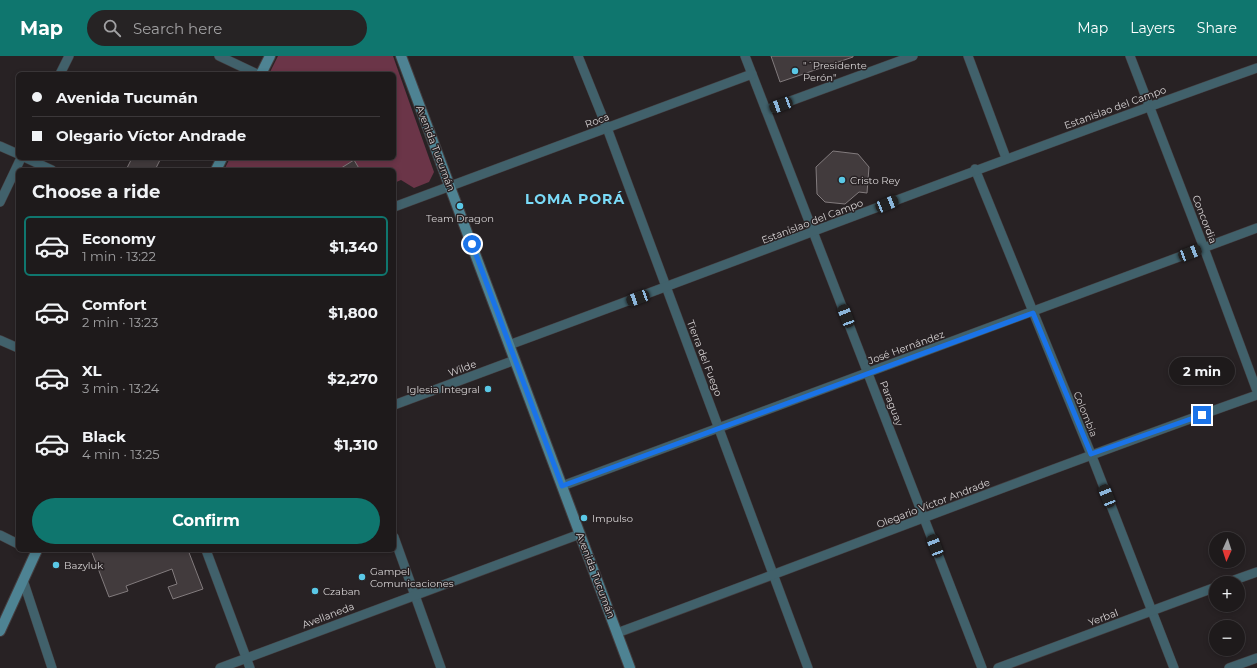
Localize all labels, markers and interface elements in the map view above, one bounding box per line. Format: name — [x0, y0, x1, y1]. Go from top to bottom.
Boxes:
search box — [87, 10, 367, 46]
text: Map — [20, 17, 63, 40]
icon: search — [101, 17, 123, 39]
text: Search here — [133, 19, 222, 38]
text: Map — [1077, 19, 1108, 37]
text: Layers — [1130, 19, 1175, 37]
text: Share — [1197, 19, 1237, 37]
place label: "´Presidente Perón" — [803, 59, 867, 84]
marker: "´Presidente Perón" — [790, 66, 800, 76]
street label: Estanislao del Campo — [1062, 83, 1168, 132]
text: Avenida Tucumán — [56, 88, 198, 107]
car — [768, 95, 794, 115]
street label: Avenida Tucumán — [413, 103, 458, 193]
street label: Roca — [583, 110, 611, 131]
text: Olegario Víctor Andrade — [56, 126, 246, 145]
place label: Cristo Rey — [850, 174, 901, 187]
marker: Cristo Rey — [837, 175, 847, 185]
text: Choose a ride — [32, 181, 160, 203]
district label: LOMA PORÁ — [525, 190, 625, 208]
street label: Concordia — [1189, 193, 1220, 245]
car — [874, 194, 900, 214]
street label: Estanislao del Campo — [760, 196, 865, 247]
marker: Team Dragon — [455, 201, 465, 211]
place label: Team Dragon — [426, 212, 494, 225]
icon: car — [34, 228, 70, 264]
text: Economy — [82, 229, 155, 248]
route start — [463, 235, 481, 253]
text: $1,340 — [329, 237, 378, 256]
car — [1177, 243, 1203, 263]
text: 1 min · 13:22 — [82, 248, 156, 264]
car — [625, 288, 651, 308]
icon: car — [34, 294, 70, 330]
text: Comfort — [82, 295, 147, 314]
text: $1,800 — [328, 303, 378, 322]
car — [836, 303, 856, 329]
text: 2 min · 13:23 — [82, 314, 158, 330]
street label: Tierra del Fuego — [684, 318, 725, 398]
street label: José Hernández — [865, 328, 946, 368]
street label: Wilde — [446, 357, 478, 380]
callout: 2 min — [1169, 357, 1235, 385]
icon: car — [34, 360, 70, 396]
text: XL — [82, 361, 101, 380]
text: 2 min — [1183, 363, 1221, 379]
text: $2,270 — [327, 369, 378, 388]
street label: Paraguay — [877, 379, 906, 428]
text: 3 min · 13:24 — [82, 380, 159, 396]
place label: Iglesia Integral — [407, 383, 480, 396]
marker: Iglesia Integral — [483, 384, 493, 394]
street label: Colombia — [1071, 389, 1101, 439]
route end — [1193, 406, 1211, 424]
icon: car — [34, 426, 70, 462]
text: Black — [82, 427, 126, 446]
text: $1,310 — [334, 435, 378, 454]
text: 4 min · 13:25 — [82, 446, 160, 462]
street label: Olegario Víctor Andrade — [875, 476, 992, 531]
car — [1097, 483, 1117, 509]
button: Confirm — [32, 498, 380, 544]
place label: Impulso — [592, 512, 633, 525]
marker: Impulso — [579, 513, 589, 523]
street label: Avenida Tucumán — [573, 530, 618, 620]
north arrow — [1209, 532, 1245, 568]
map controls — [1209, 532, 1245, 656]
car — [925, 533, 945, 559]
place label: Bazyluk — [64, 559, 103, 572]
marker: Bazyluk — [51, 560, 61, 570]
place label: Gampel Comunicaciones — [370, 565, 454, 590]
marker: Gampel Comunicaciones — [357, 572, 367, 582]
button: + — [1209, 576, 1245, 612]
place label: Czaban — [323, 585, 360, 598]
marker: Czaban — [310, 586, 320, 596]
street label: Avellaneda — [300, 600, 356, 631]
street label: Yerbal — [1086, 606, 1120, 629]
button: − — [1209, 620, 1245, 656]

